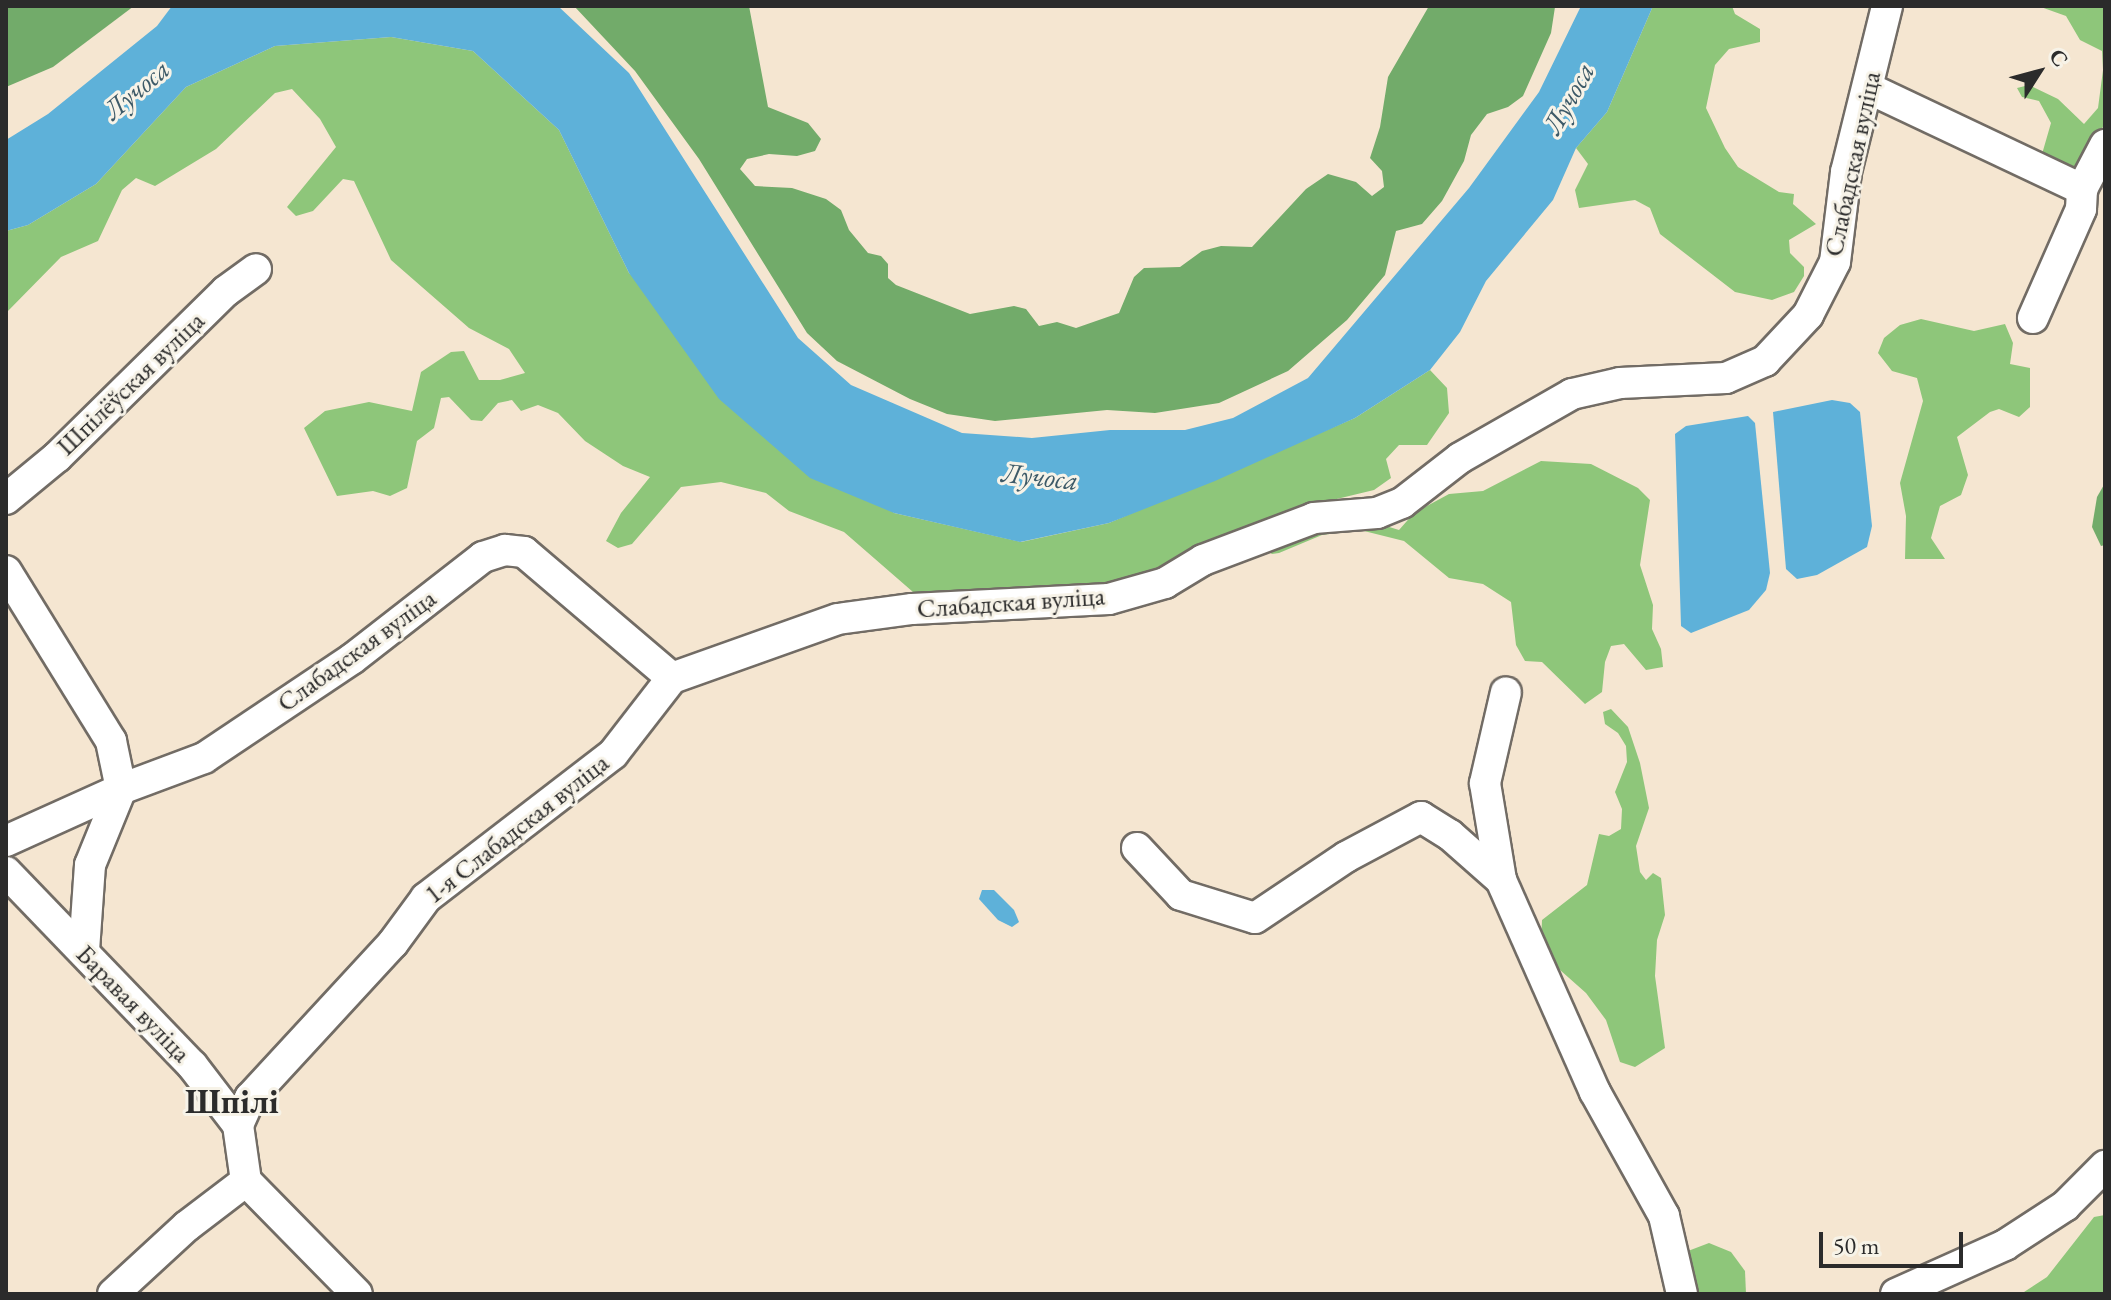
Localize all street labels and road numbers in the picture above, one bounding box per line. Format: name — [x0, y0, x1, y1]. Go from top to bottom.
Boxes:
street label: Слабадская вуліца — [1818, 69, 1888, 259]
street label: Шпілёўская вуліца — [51, 306, 211, 462]
street label: Слабадская вуліца — [916, 581, 1106, 625]
street label: Слабадская вуліца — [272, 583, 442, 719]
street label: 1-я Слабадская вуліца — [419, 748, 615, 910]
street label: Баравая вуліца — [69, 939, 197, 1069]

